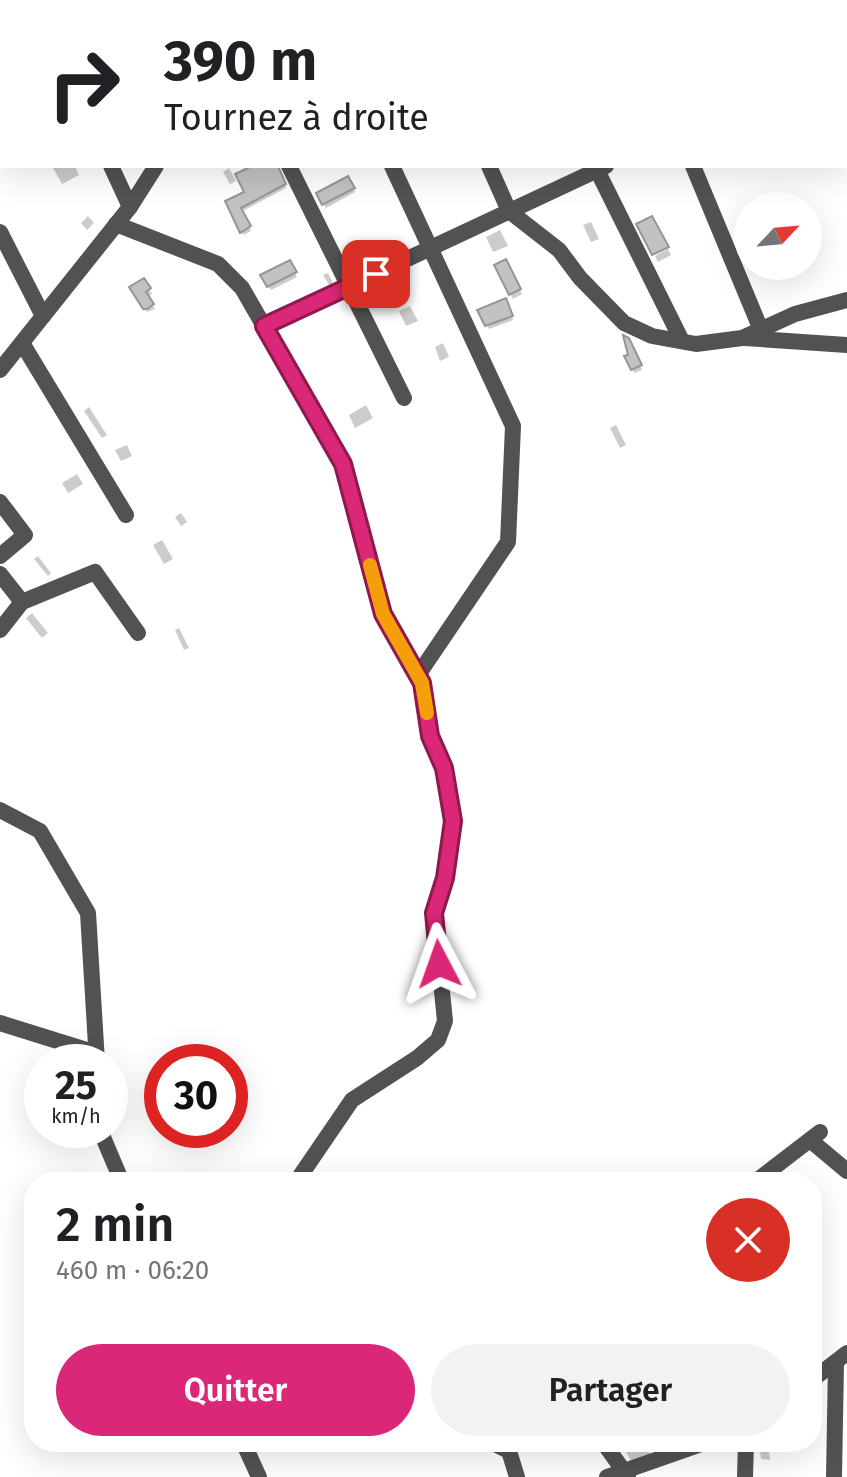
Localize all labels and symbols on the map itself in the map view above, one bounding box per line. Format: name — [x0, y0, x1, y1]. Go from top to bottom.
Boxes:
north arrow — [734, 192, 822, 280]
pin — [342, 240, 410, 308]
position arrow — [397, 922, 481, 1006]
speed limit sign: 30 — [144, 1044, 248, 1148]

